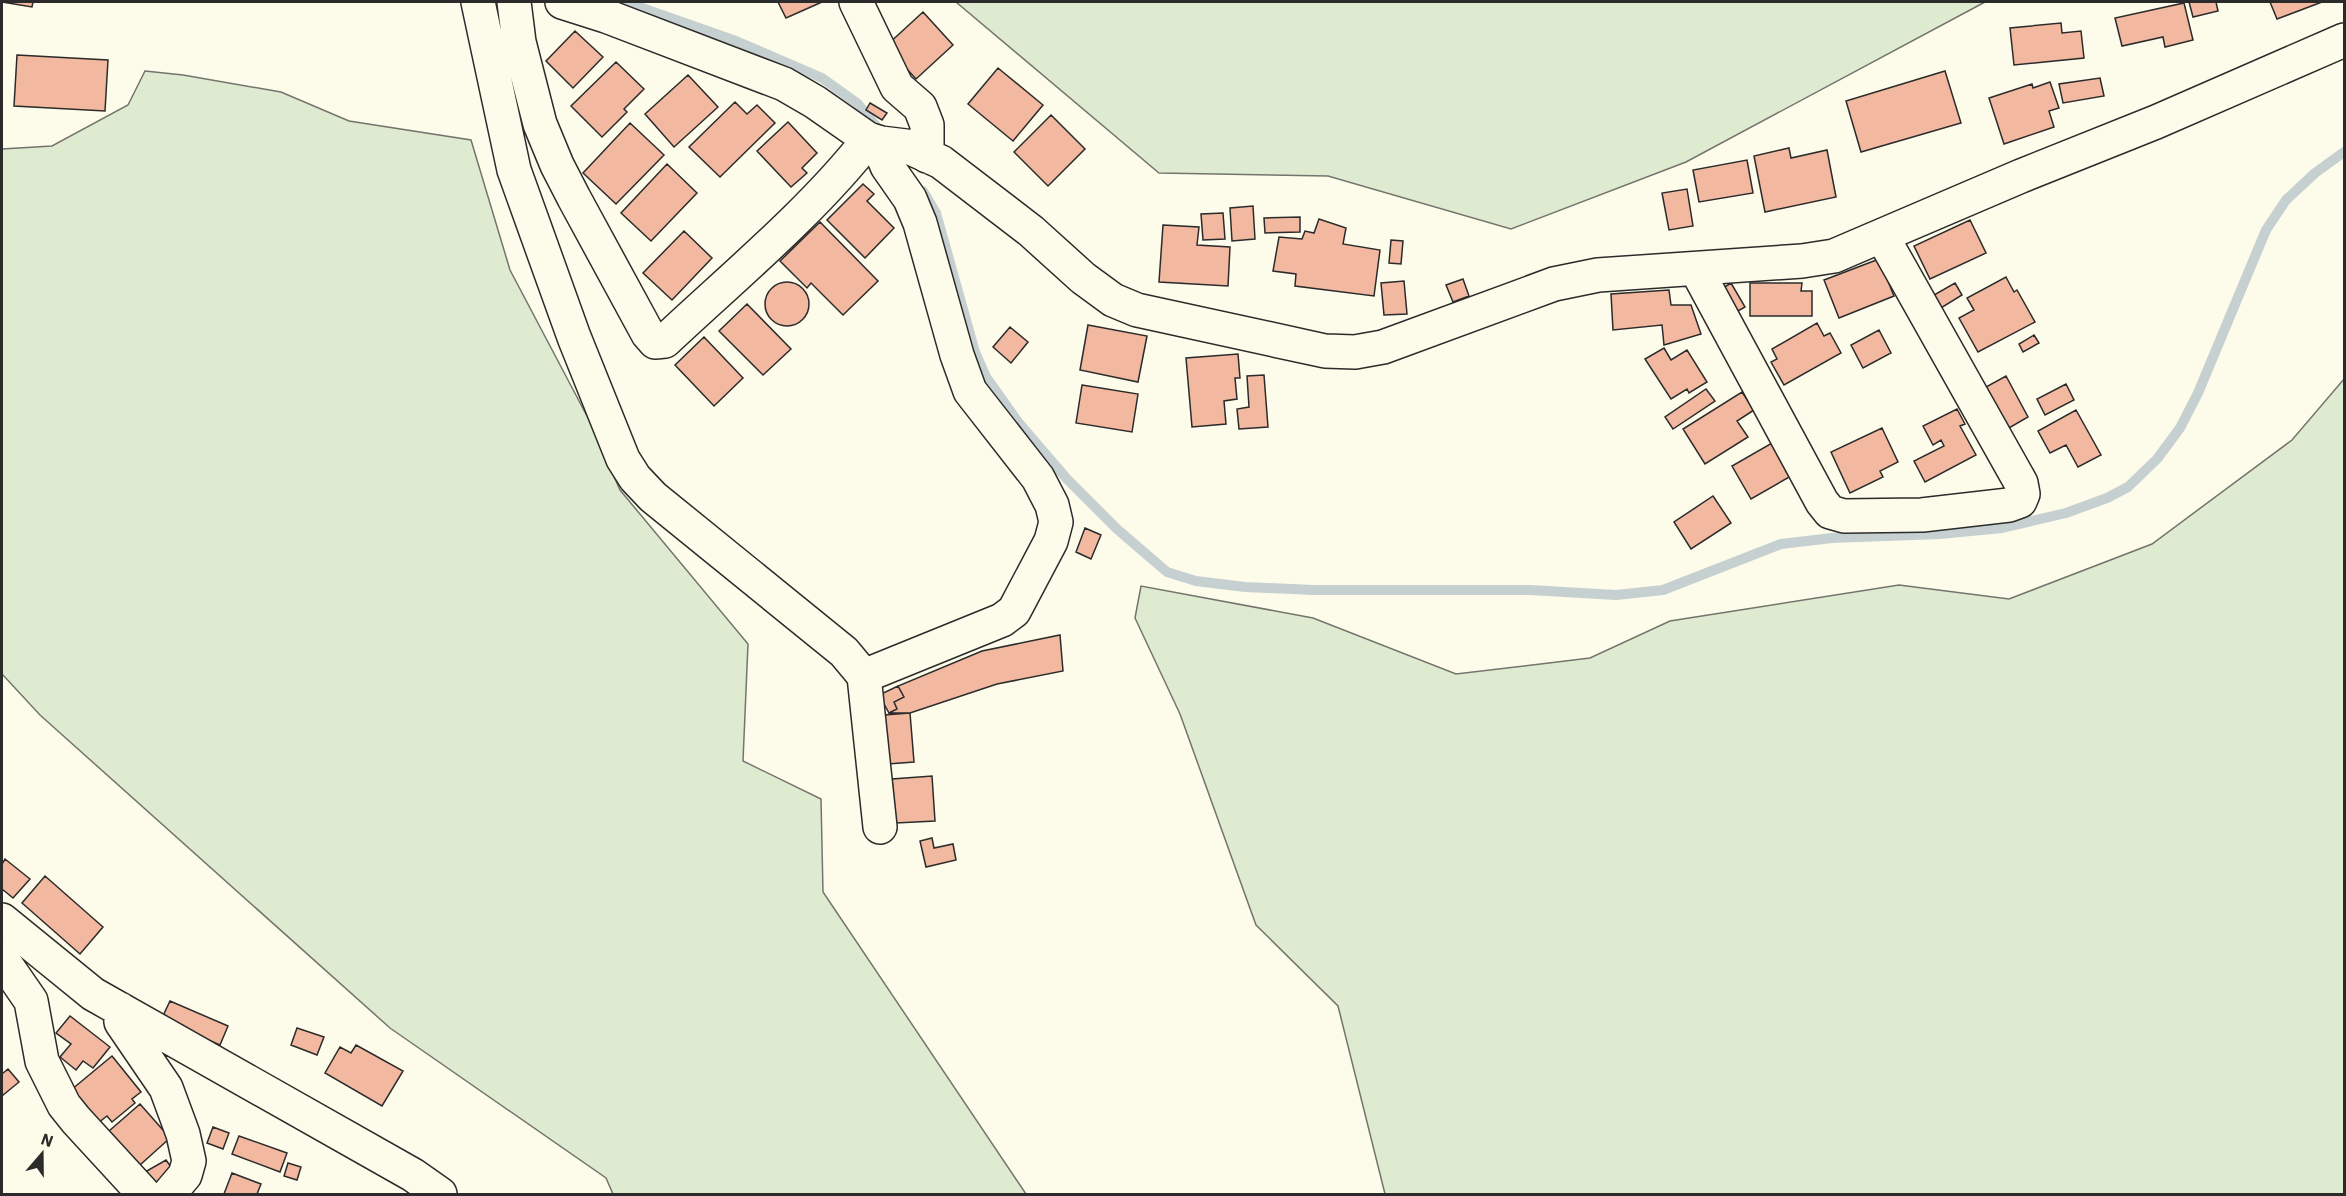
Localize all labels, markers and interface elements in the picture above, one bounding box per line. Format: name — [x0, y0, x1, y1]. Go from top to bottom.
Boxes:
north arrow — [12, 1124, 72, 1184]
text: N — [38, 1129, 56, 1151]

